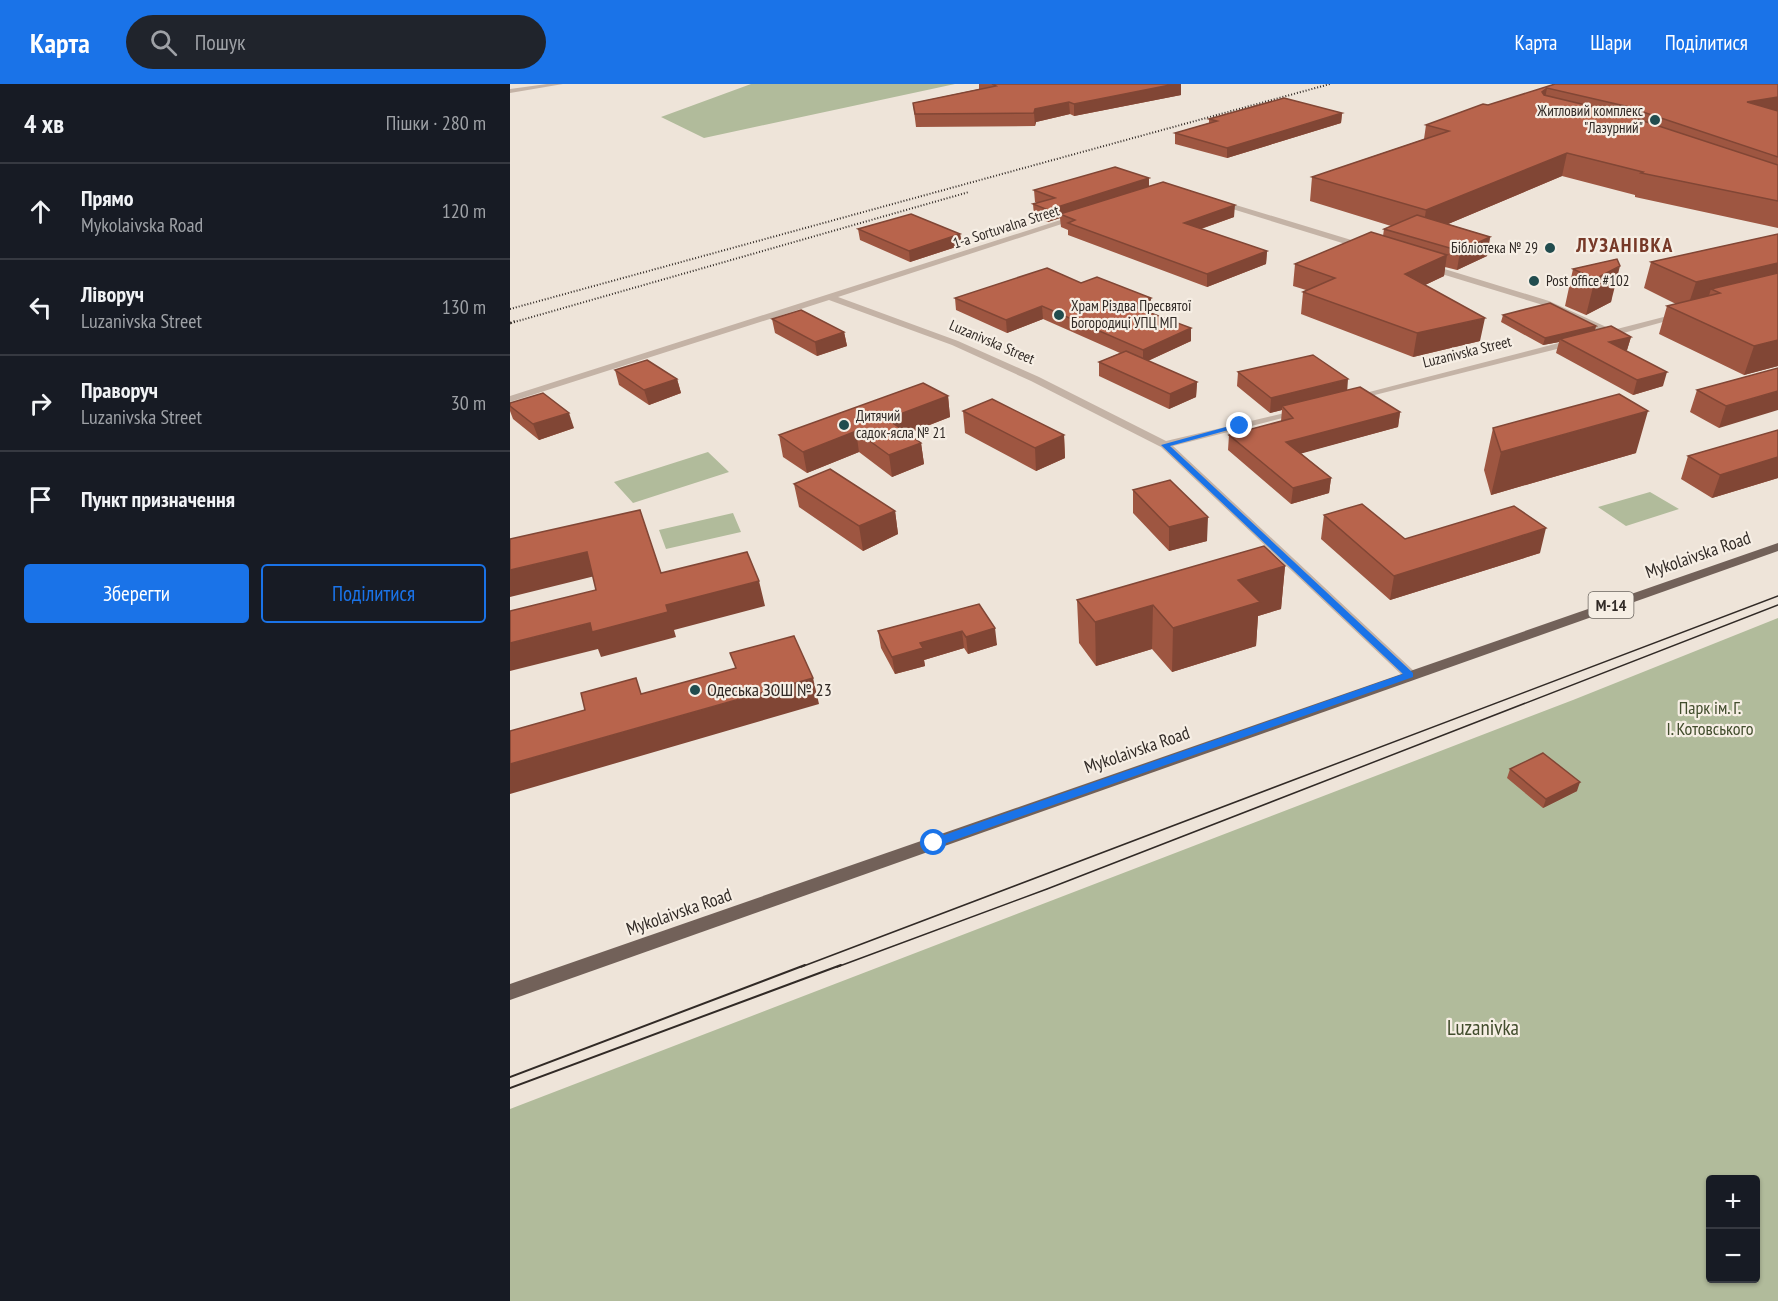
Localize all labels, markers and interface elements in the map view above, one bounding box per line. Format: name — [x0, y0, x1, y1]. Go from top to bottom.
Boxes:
search box — [126, 15, 546, 69]
text: Карта — [30, 24, 90, 61]
icon: search — [147, 26, 180, 59]
text: Пошук — [195, 28, 246, 56]
text: Карта — [1515, 29, 1557, 56]
text: Шари — [1590, 29, 1632, 56]
text: Поділитися — [1665, 29, 1748, 56]
place label: Житловий комплекс "Лазурний" — [1536, 101, 1644, 137]
text: 4 хв — [24, 107, 64, 140]
text: Пішки · 280 m — [386, 110, 486, 136]
marker: Житловий комплекс "Лазурний" — [1648, 113, 1662, 127]
text: Прямо — [81, 184, 134, 212]
icon: ahead — [24, 195, 57, 228]
text: 120 m — [442, 198, 486, 224]
street label: 1-a Sortuvalna Street — [950, 200, 1061, 253]
text: Mykolaivska Road — [81, 212, 203, 238]
district label: ЛУЗАНІВКА — [1575, 232, 1674, 258]
place label: Бібліотека № 29 — [1451, 238, 1538, 257]
marker: Бібліотека № 29 — [1543, 241, 1557, 255]
place label: Post office #102 — [1546, 271, 1629, 290]
marker: Post office #102 — [1527, 274, 1541, 288]
text: Ліворуч — [81, 280, 144, 308]
icon: left — [24, 291, 57, 324]
text: 130 m — [442, 294, 486, 320]
place label: Храм Різдва Пресвятої Богородиці УПЦ МП — [1071, 296, 1192, 332]
text: Luzanivska Street — [81, 308, 202, 334]
marker: Храм Різдва Пресвятої Богородиці УПЦ МП — [1052, 308, 1066, 322]
street label: Luzanivska Street — [947, 315, 1038, 368]
street label: Luzanivska Street — [1421, 331, 1513, 372]
text: Праворуч — [81, 376, 158, 404]
icon: right — [24, 387, 57, 420]
text: 30 m — [451, 390, 486, 416]
text: Luzanivska Street — [81, 404, 202, 430]
place label: Дитячий садок-ясла № 21 — [856, 406, 946, 442]
route end — [1226, 412, 1252, 438]
marker: Дитячий садок-ясла № 21 — [837, 418, 851, 432]
icon: arrive — [24, 483, 57, 516]
text: Пункт призначення — [81, 485, 235, 513]
street label: Mykolaivska Road — [1642, 526, 1754, 583]
button: Зберегти — [24, 564, 249, 623]
button: Поділитися — [261, 564, 486, 623]
road number: М-14 — [1588, 592, 1634, 618]
place label: Одеська ЗОШ № 23 — [707, 678, 832, 701]
marker: Одеська ЗОШ № 23 — [688, 683, 702, 697]
park label: Парк ім. Г. І. Котовського — [1667, 696, 1754, 740]
street label: Mykolaivska Road — [1081, 721, 1193, 778]
route start — [920, 829, 946, 855]
street label: Mykolaivska Road — [623, 883, 735, 940]
park label: Luzanivka — [1447, 1014, 1519, 1041]
map controls — [1706, 1175, 1760, 1283]
button: + — [1706, 1175, 1760, 1229]
button: − — [1706, 1229, 1760, 1283]

